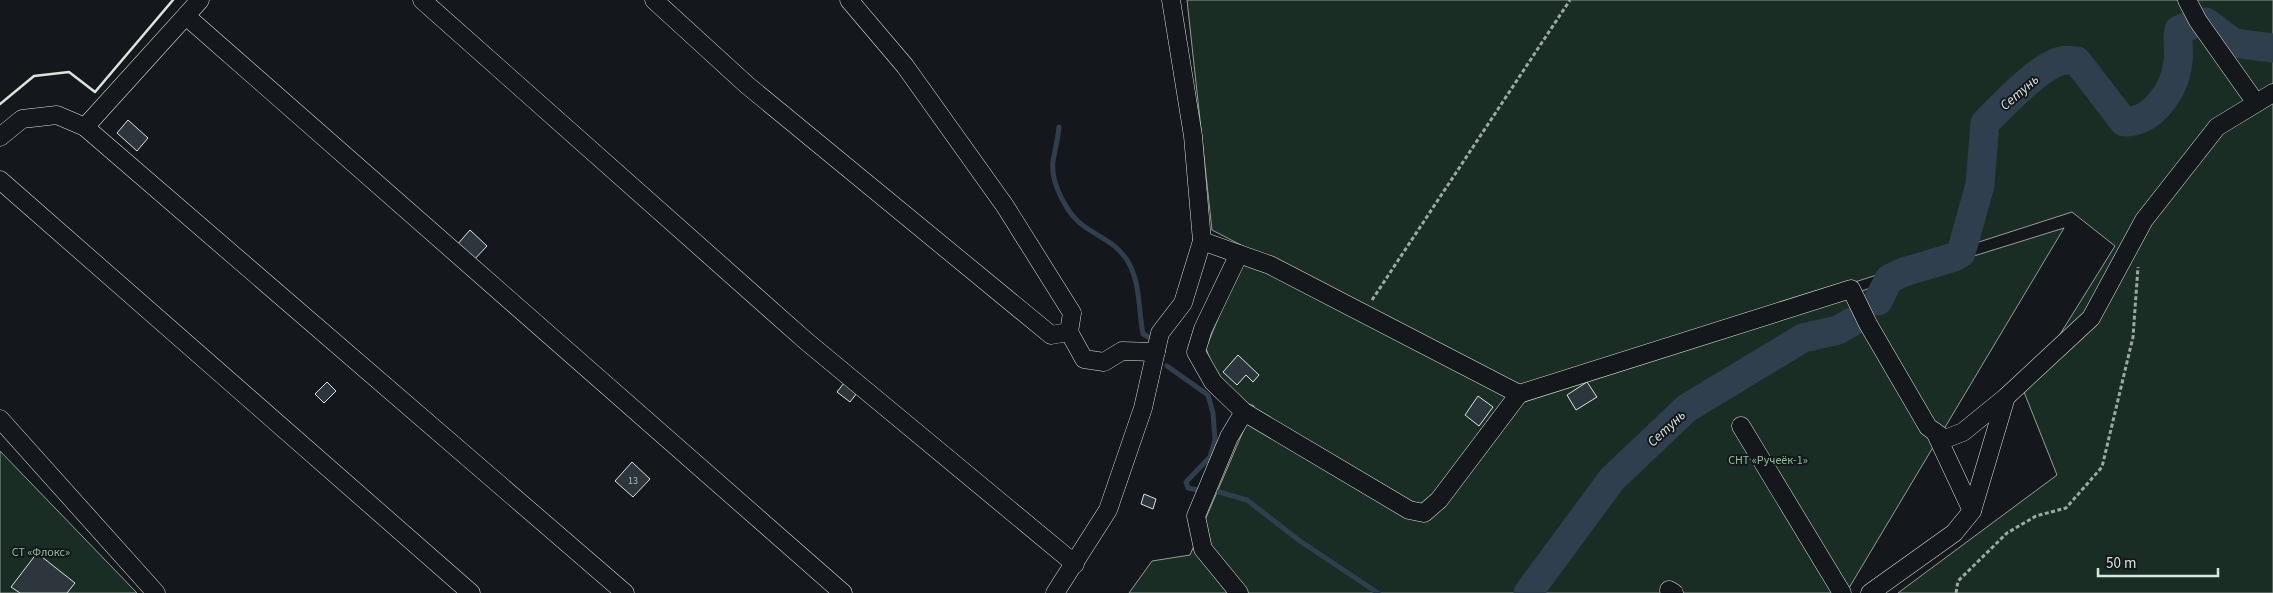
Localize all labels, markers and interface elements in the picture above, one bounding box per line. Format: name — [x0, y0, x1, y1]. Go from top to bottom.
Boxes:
water label: Сетунь — [1996, 70, 2043, 115]
water label: Сетунь — [1643, 406, 1690, 452]
park label: СНТ «Ручеёк-1» — [1728, 452, 1808, 469]
house number: 13 — [628, 474, 638, 488]
park label: СТ «Флокс» — [12, 544, 70, 561]
scale bar — [2098, 546, 2218, 578]
text: 50 m — [2106, 553, 2136, 574]

